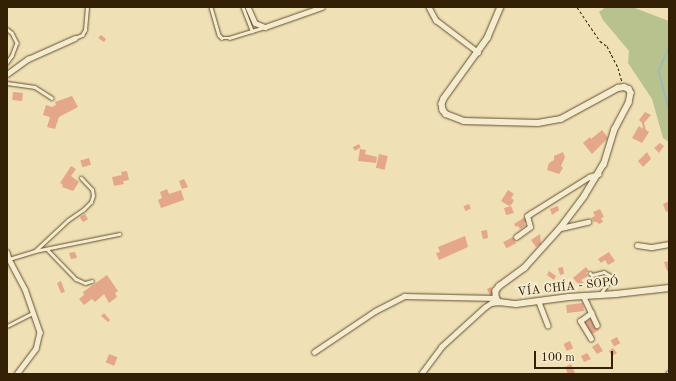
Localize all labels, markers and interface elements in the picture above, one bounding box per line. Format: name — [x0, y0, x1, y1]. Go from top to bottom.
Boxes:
street label: VÍA CHÍA - SOPÓ — [517, 276, 619, 300]
scale bar — [536, 343, 615, 369]
text: 100 m — [541, 352, 575, 364]

